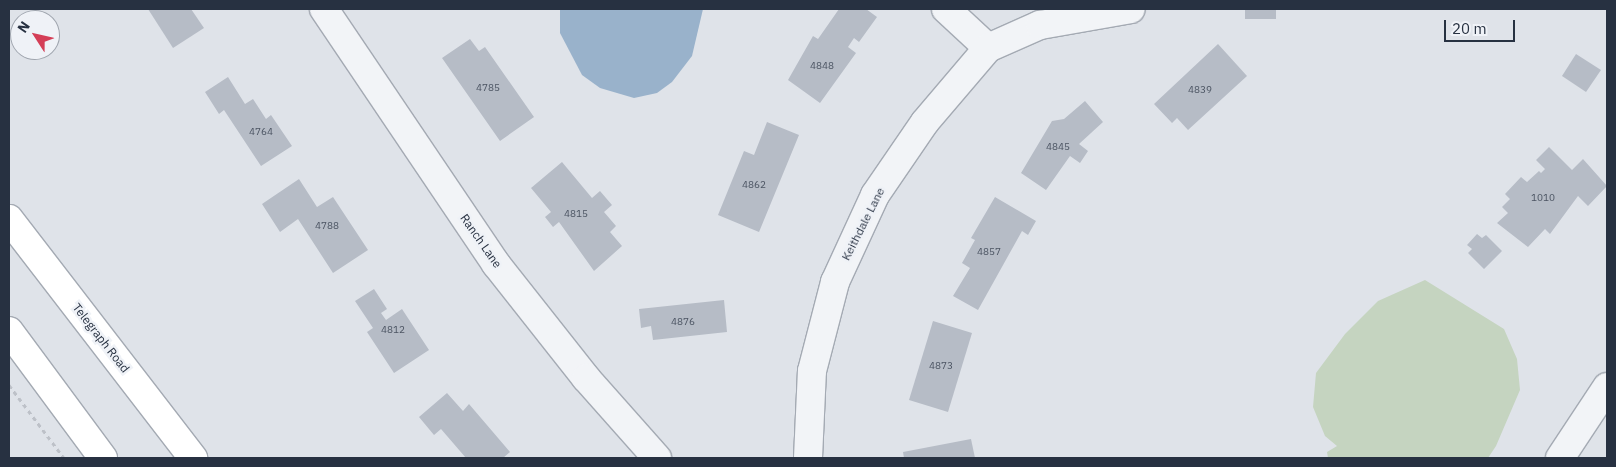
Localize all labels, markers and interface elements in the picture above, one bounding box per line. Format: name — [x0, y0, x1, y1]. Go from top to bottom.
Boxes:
north arrow — [10, 10, 60, 60]
scale bar — [1446, 10, 1517, 42]
text: N — [13, 18, 34, 36]
text: 20 m — [1452, 19, 1487, 38]
house number: 4848 — [810, 60, 834, 72]
house number: 4785 — [476, 82, 500, 94]
house number: 4839 — [1188, 84, 1212, 96]
house number: 4764 — [249, 126, 273, 138]
house number: 4845 — [1046, 141, 1070, 153]
house number: 4862 — [742, 179, 766, 191]
street label: Keithdale Lane — [838, 185, 888, 263]
house number: 1010 — [1531, 192, 1555, 204]
house number: 4815 — [564, 208, 588, 220]
street label: Ranch Lane — [457, 211, 505, 271]
house number: 4788 — [315, 220, 339, 232]
house number: 4857 — [977, 246, 1001, 258]
street label: Telegraph Road — [70, 301, 132, 375]
house number: 4876 — [671, 316, 695, 328]
house number: 4812 — [381, 324, 405, 336]
house number: 4873 — [929, 360, 953, 372]

